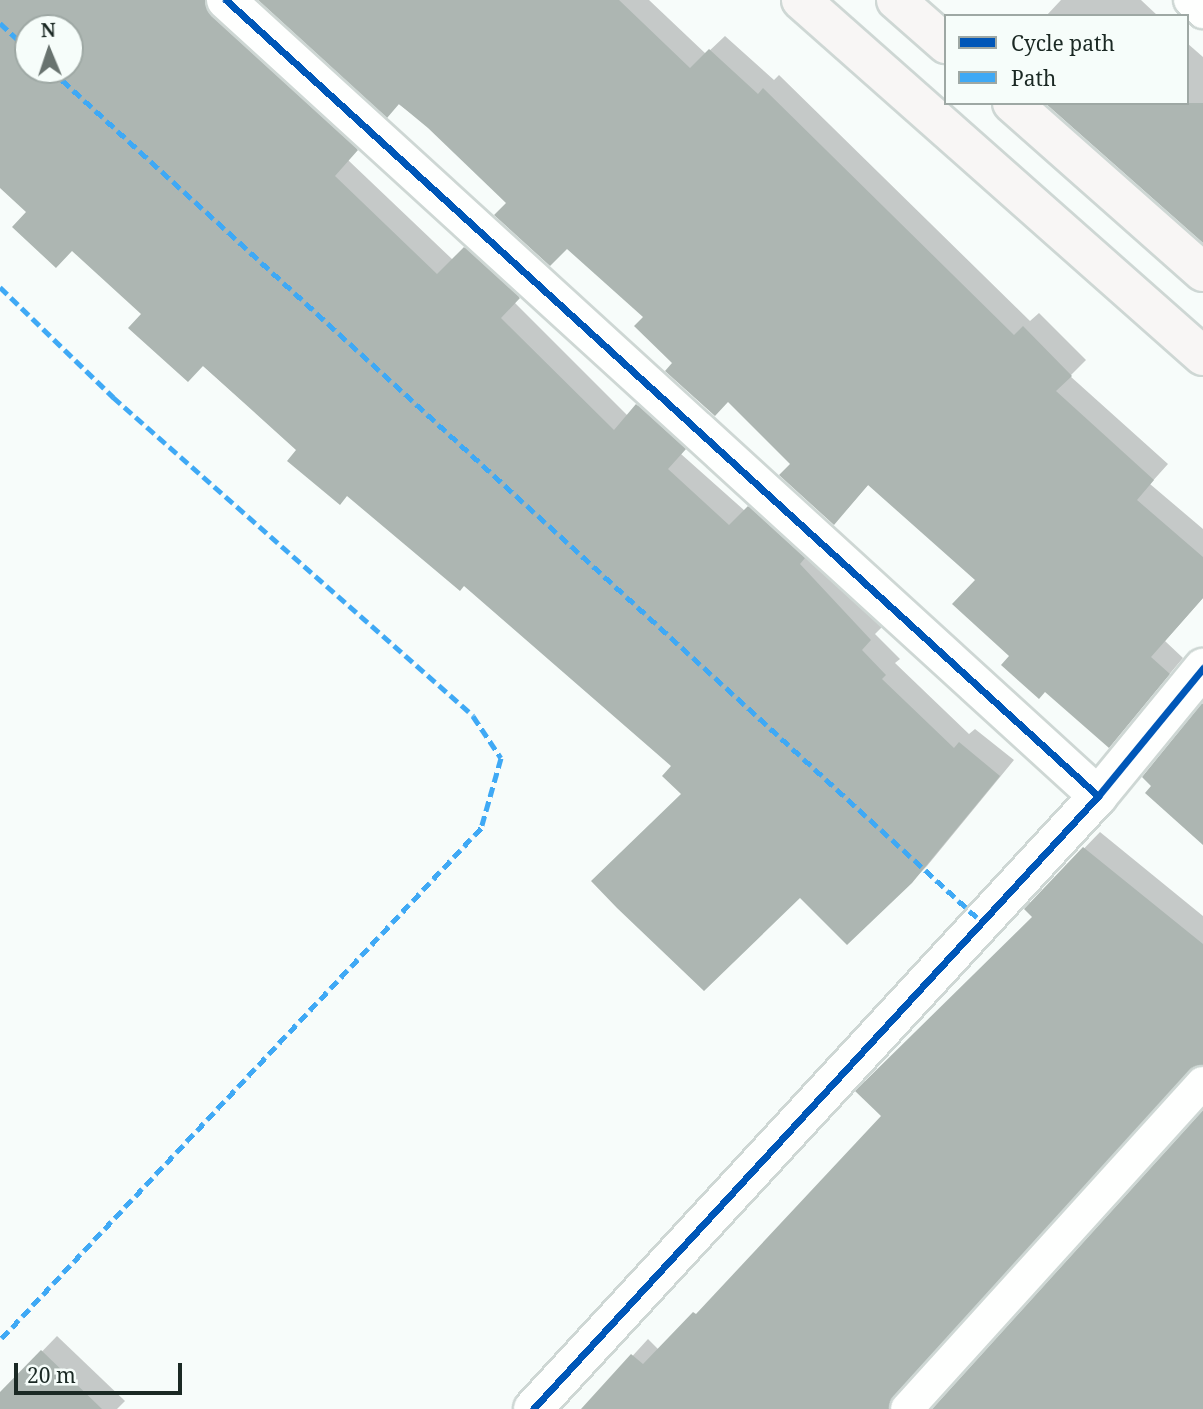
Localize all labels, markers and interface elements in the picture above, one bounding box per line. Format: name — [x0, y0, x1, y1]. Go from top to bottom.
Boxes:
north arrow — [14, 14, 84, 84]
legend — [944, 14, 1189, 105]
text: N — [40, 17, 56, 43]
text: Cycle path — [1011, 29, 1115, 57]
text: Path — [1011, 64, 1056, 92]
scale bar — [18, 1350, 186, 1394]
text: 20 m — [27, 1361, 76, 1389]

